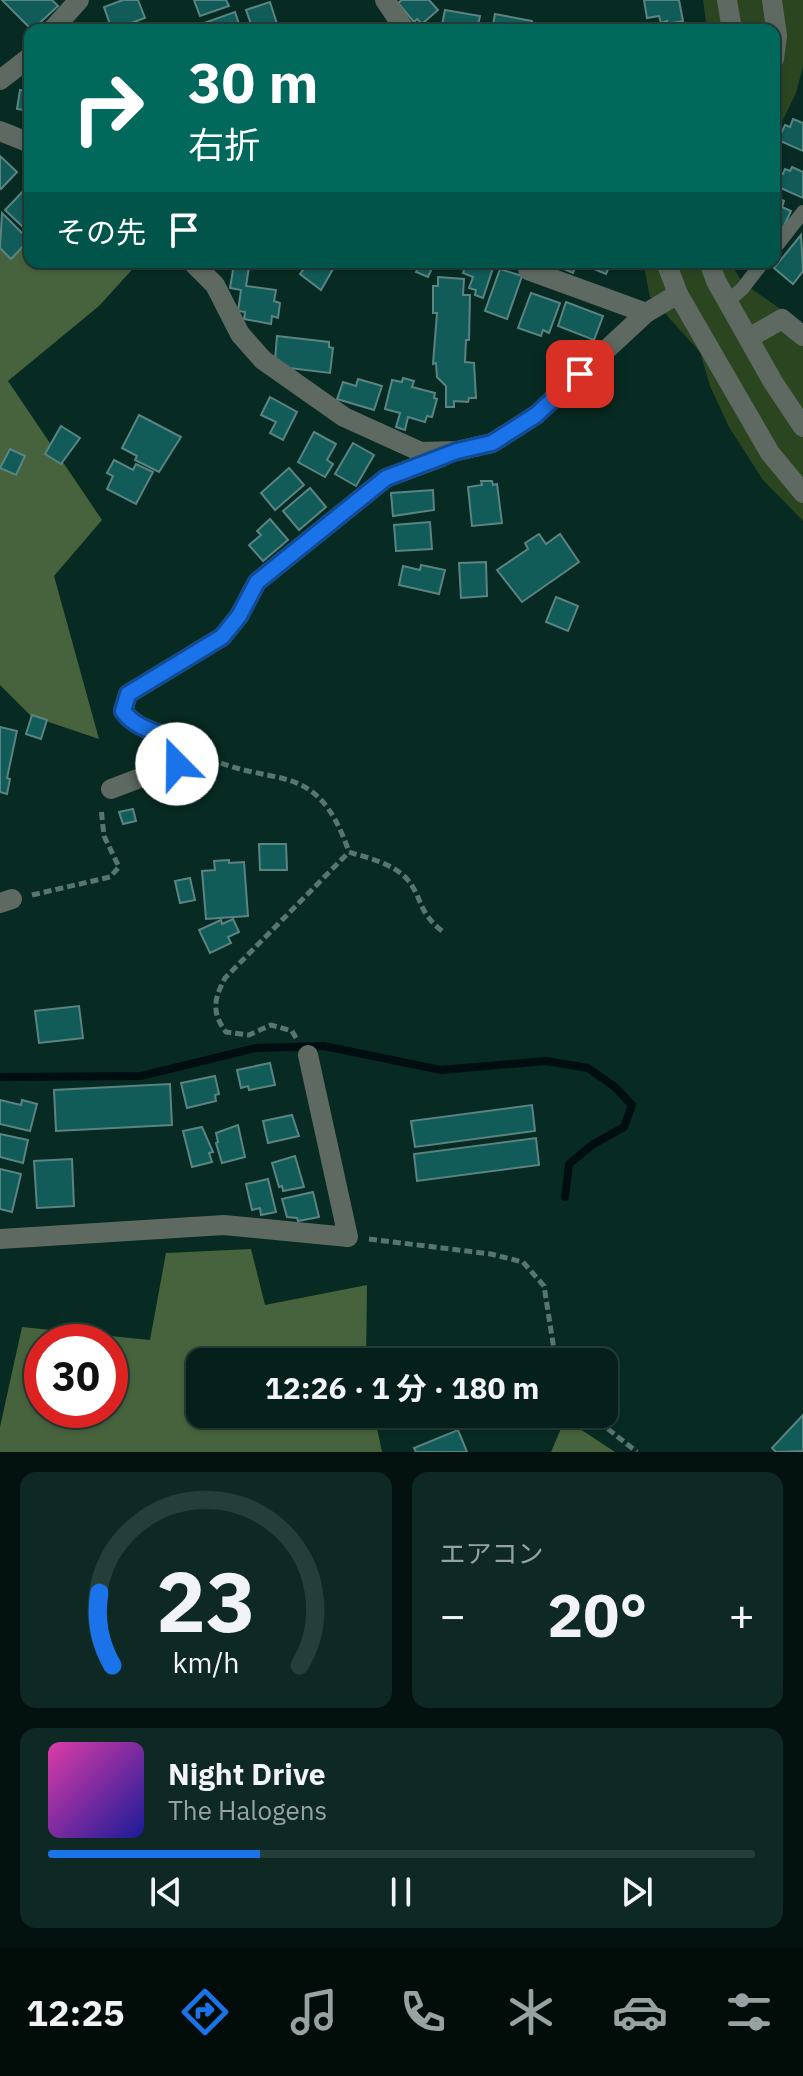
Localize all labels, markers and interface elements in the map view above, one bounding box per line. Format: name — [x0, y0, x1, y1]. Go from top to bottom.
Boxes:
text: 30 m — [188, 46, 318, 118]
icon: right — [56, 56, 160, 160]
text: 右折 — [188, 121, 260, 168]
icon: arrive — [162, 208, 206, 252]
text: その先 — [56, 212, 146, 251]
pin — [546, 340, 614, 408]
icon: arrive — [558, 352, 602, 396]
position arrow — [135, 722, 219, 806]
speed limit sign: 30 — [24, 1324, 128, 1428]
text: 12:26 · 1 分 · 180 m — [265, 1368, 539, 1407]
text: エアコン — [440, 1536, 544, 1570]
text: 23 — [156, 1547, 256, 1655]
text: 20° — [547, 1575, 647, 1654]
text: − — [440, 1586, 466, 1643]
text: + — [729, 1586, 755, 1643]
text: km/h — [172, 1644, 239, 1681]
text: Night Drive — [168, 1754, 326, 1793]
text: The Halogens — [168, 1793, 327, 1827]
icon: previous — [144, 1870, 188, 1914]
icon: pause — [379, 1870, 423, 1914]
icon: next — [615, 1870, 659, 1914]
icon: directions — [177, 1984, 233, 2040]
icon: music — [286, 1984, 342, 2040]
icon: phone — [395, 1984, 451, 2040]
icon: climate — [503, 1984, 559, 2040]
icon: car — [612, 1984, 668, 2040]
icon: filters — [721, 1984, 777, 2040]
text: 12:25 — [26, 1989, 125, 2036]

